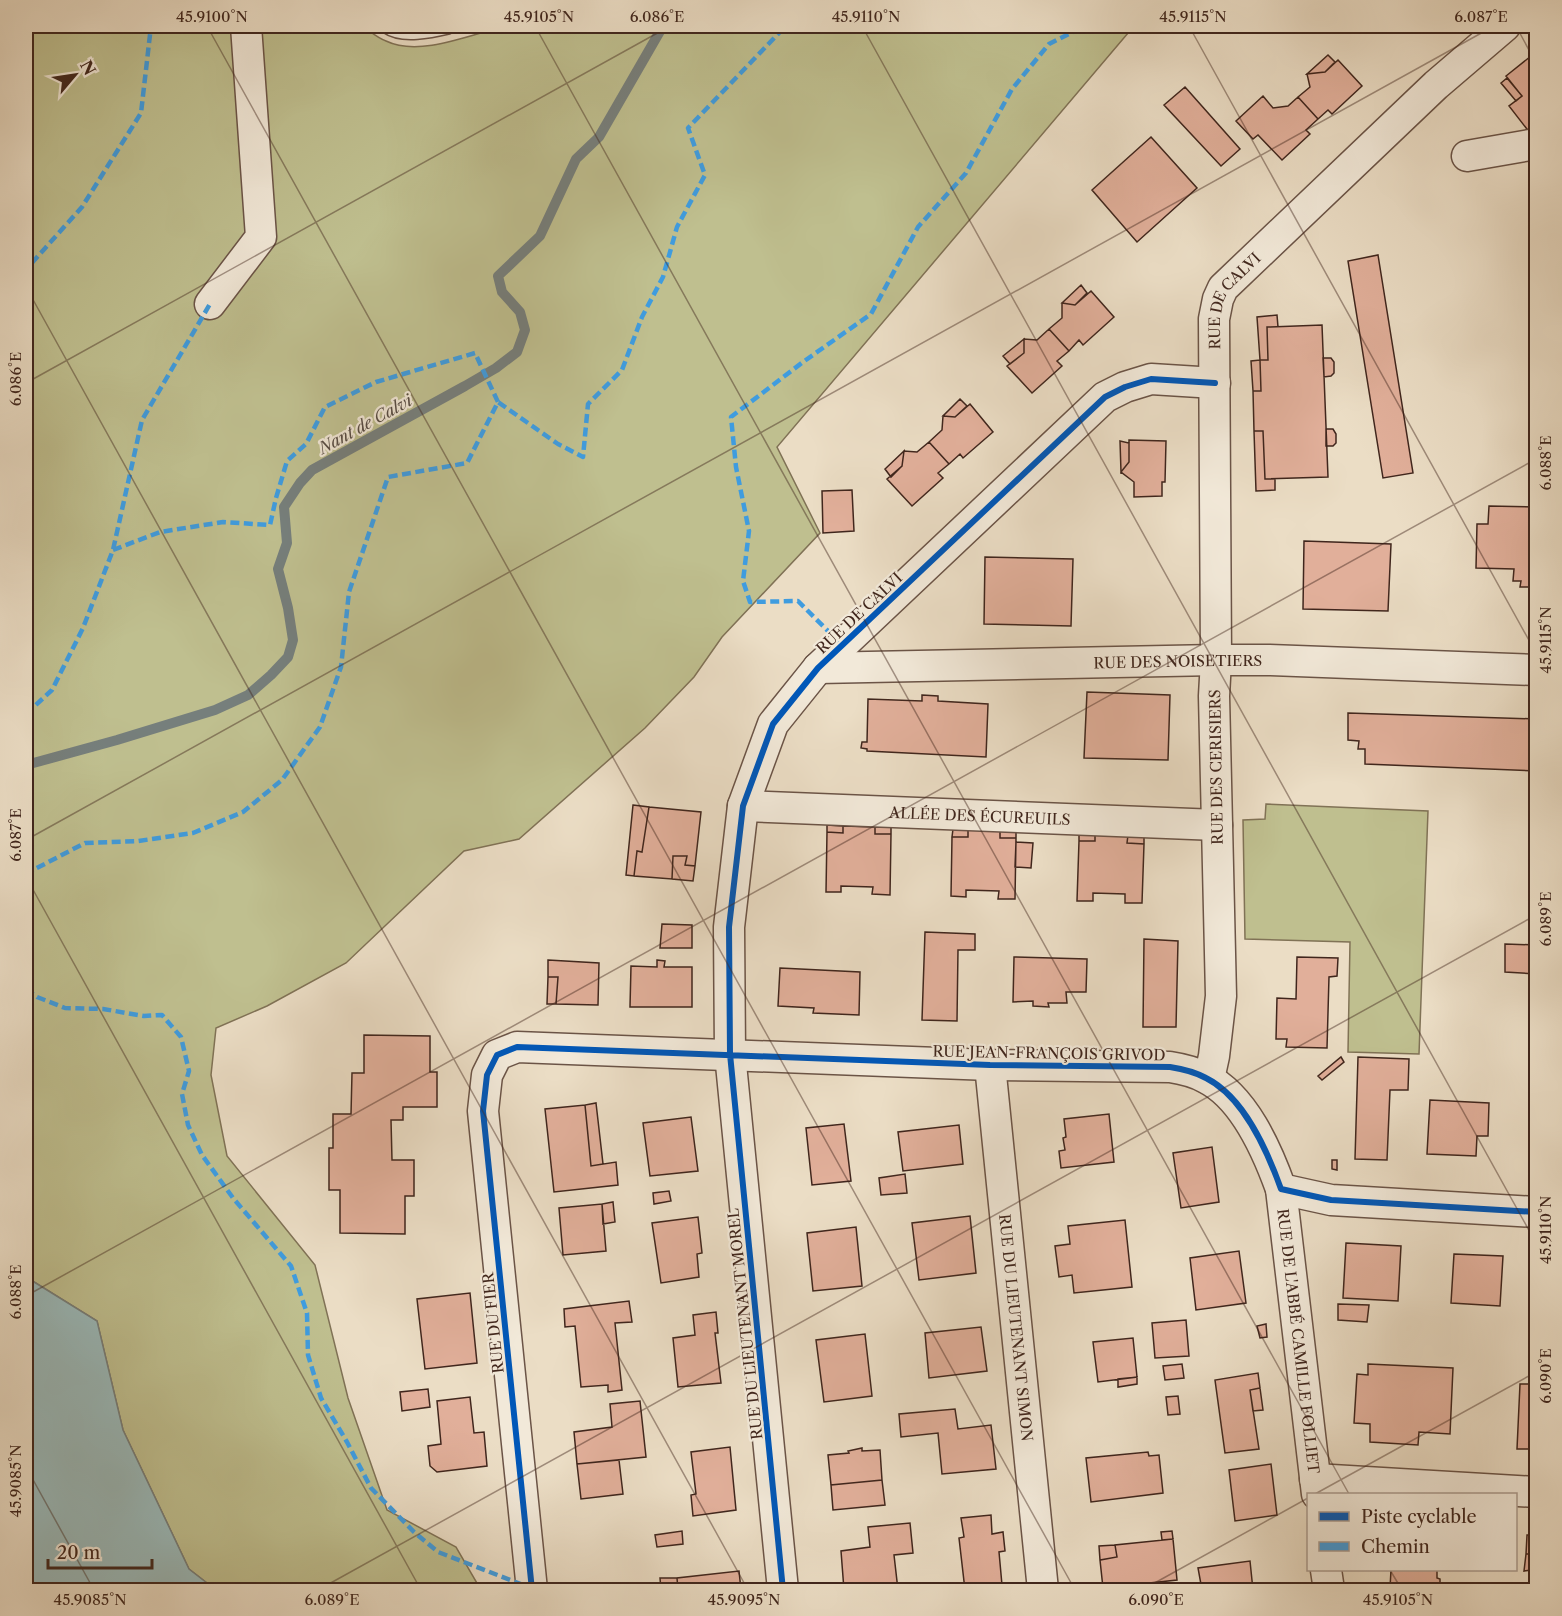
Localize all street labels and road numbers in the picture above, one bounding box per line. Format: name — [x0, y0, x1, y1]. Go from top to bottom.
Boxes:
street label: RUE DE CALVI — [1204, 248, 1264, 350]
street label: RUE DE CALVI — [812, 568, 906, 658]
street label: RUE DES NOISETIERS — [1093, 651, 1262, 672]
street label: RUE DES CERISIERS — [1205, 689, 1227, 845]
street label: ALLÉE DES ÉCUREUILS — [888, 802, 1071, 829]
street label: RUE JEAN-FRANÇOIS GRIVOD — [932, 1041, 1166, 1065]
street label: RUE DU LIEUTENANT MOREL — [723, 1207, 767, 1441]
street label: RUE DE L'ABBÉ CAMILLE FOLLIET — [1274, 1207, 1324, 1475]
street label: RUE DU LIEUTENANT SIMON — [996, 1213, 1037, 1442]
street label: RUE DU FIER — [478, 1271, 508, 1374]

